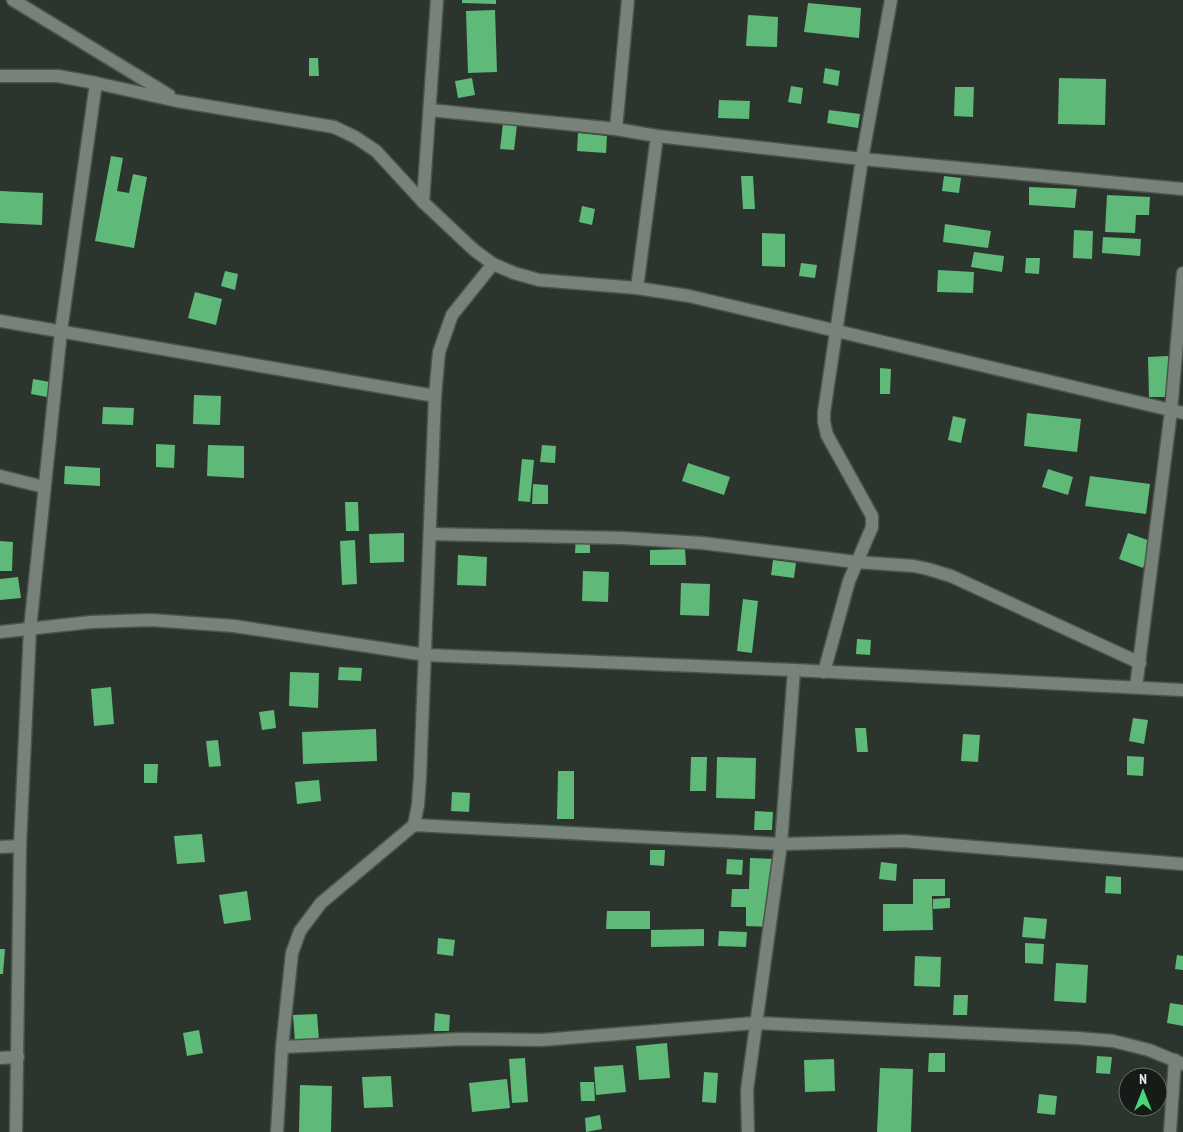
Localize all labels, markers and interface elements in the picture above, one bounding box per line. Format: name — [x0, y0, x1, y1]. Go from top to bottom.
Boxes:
north arrow — [1118, 1067, 1168, 1117]
text: N — [1139, 1070, 1147, 1088]

